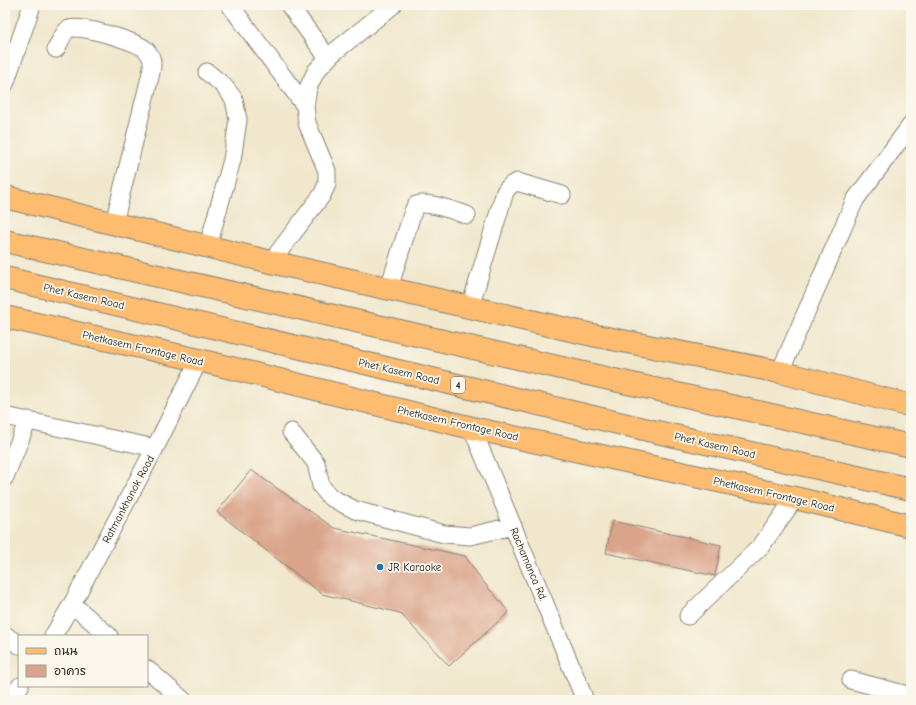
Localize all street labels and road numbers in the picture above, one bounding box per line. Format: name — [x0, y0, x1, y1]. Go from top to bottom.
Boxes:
street label: Phet Kasem Road — [42, 281, 126, 312]
street label: Phetkasem Frontage Road — [81, 328, 205, 369]
street label: Phet Kasem Road — [357, 356, 441, 387]
road number: 4 — [451, 377, 465, 393]
street label: Phetkasem Frontage Road — [396, 403, 520, 444]
street label: Phet Kasem Road — [673, 430, 757, 461]
street label: Ratmankhanok Road — [100, 453, 157, 545]
street label: Phetkasem Frontage Road — [712, 474, 836, 515]
street label: Rachamanca Rd. — [507, 526, 550, 603]

